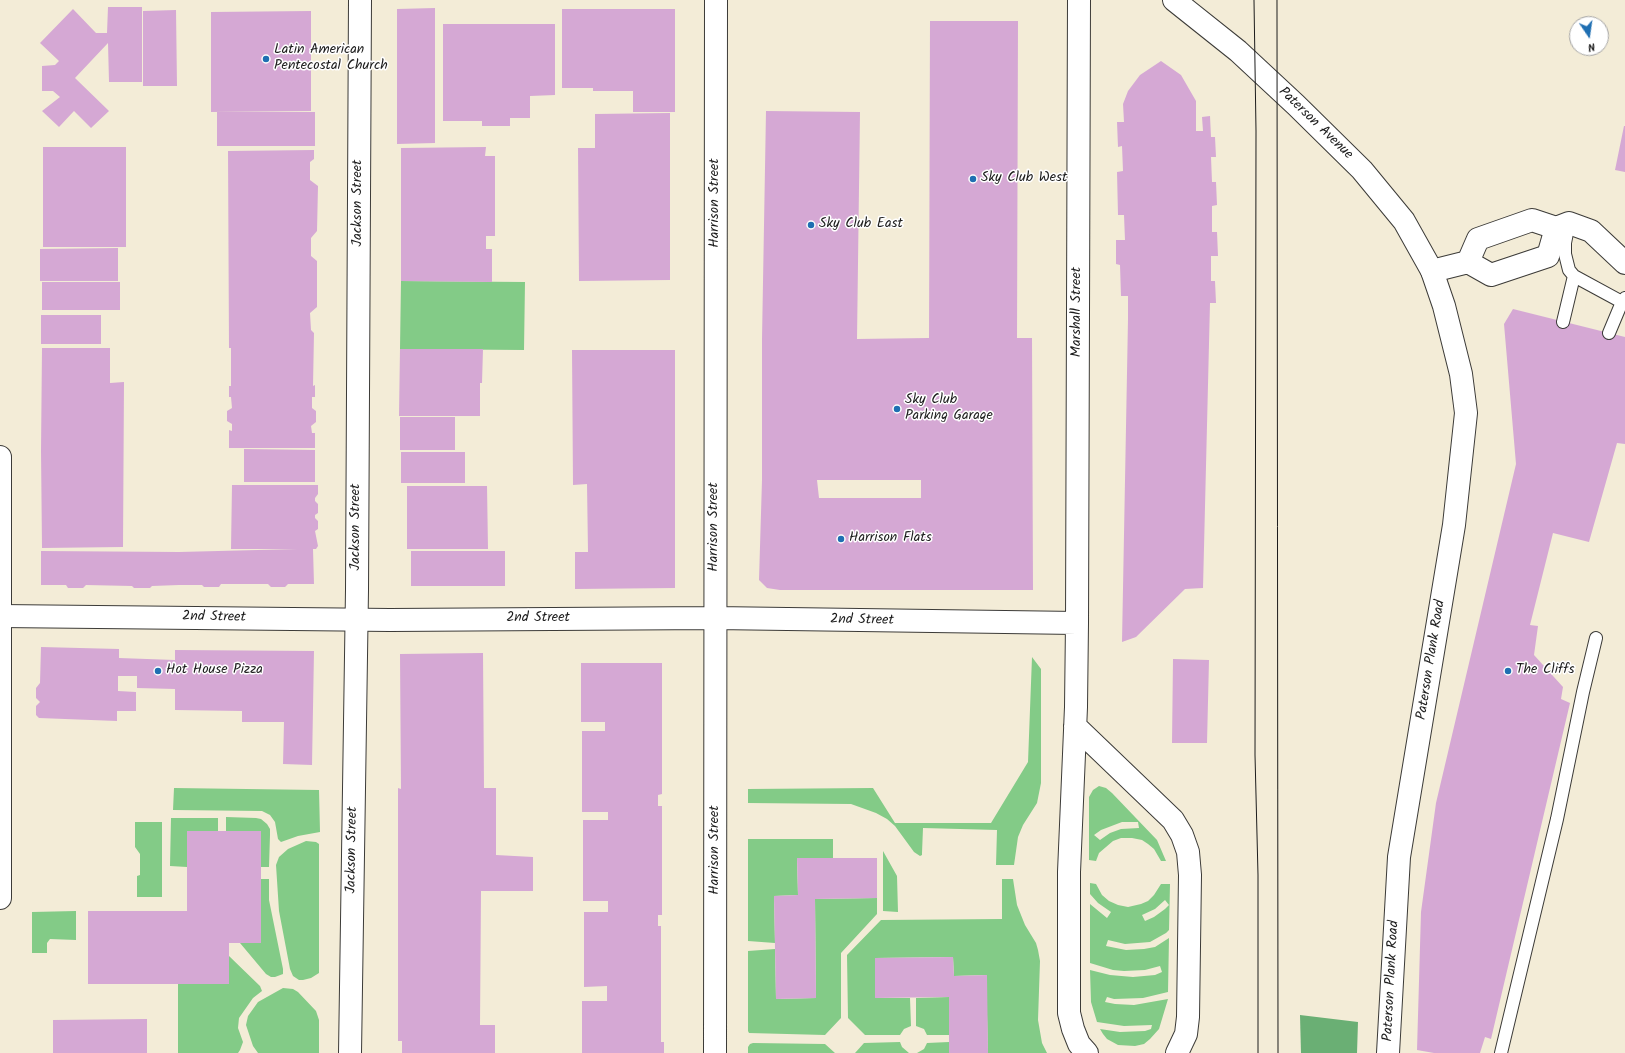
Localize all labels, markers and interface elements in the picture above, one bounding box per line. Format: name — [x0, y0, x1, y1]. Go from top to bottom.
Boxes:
north arrow — [1569, 16, 1609, 56]
text: N — [1586, 37, 1597, 56]
place label: Latin American Pentecostal Church — [274, 43, 388, 76]
marker: Latin American Pentecostal Church — [261, 54, 271, 64]
street label: Paterson Avenue — [1274, 84, 1356, 164]
street label: Harrison Street — [708, 158, 724, 248]
street label: Jackson Street — [351, 160, 367, 246]
place label: Sky Club West — [981, 171, 1067, 187]
marker: Sky Club West — [968, 174, 978, 184]
place label: Sky Club East — [819, 217, 903, 233]
marker: Sky Club East — [806, 220, 816, 230]
street label: Marshall Street — [1070, 267, 1086, 357]
place label: Sky Club Parking Garage — [905, 393, 993, 426]
marker: Sky Club Parking Garage — [892, 404, 902, 414]
street label: Harrison Street — [707, 482, 723, 572]
street label: Jackson Street — [349, 484, 365, 570]
place label: Harrison Flats — [849, 531, 932, 547]
marker: Harrison Flats — [836, 534, 846, 544]
street label: Paterson Plank Road — [1414, 599, 1450, 721]
street label: 2nd Street — [182, 609, 246, 627]
street label: 2nd Street — [506, 611, 570, 627]
street label: 2nd Street — [830, 612, 894, 630]
place label: Hot House Pizza — [166, 663, 263, 679]
place label: The Cliffs — [1516, 663, 1575, 679]
marker: Hot House Pizza — [153, 666, 163, 676]
marker: The Cliffs — [1503, 666, 1513, 676]
street label: Harrison Street — [708, 805, 724, 895]
street label: Jackson Street — [344, 806, 362, 894]
street label: Paterson Plank Road — [1380, 920, 1404, 1042]

